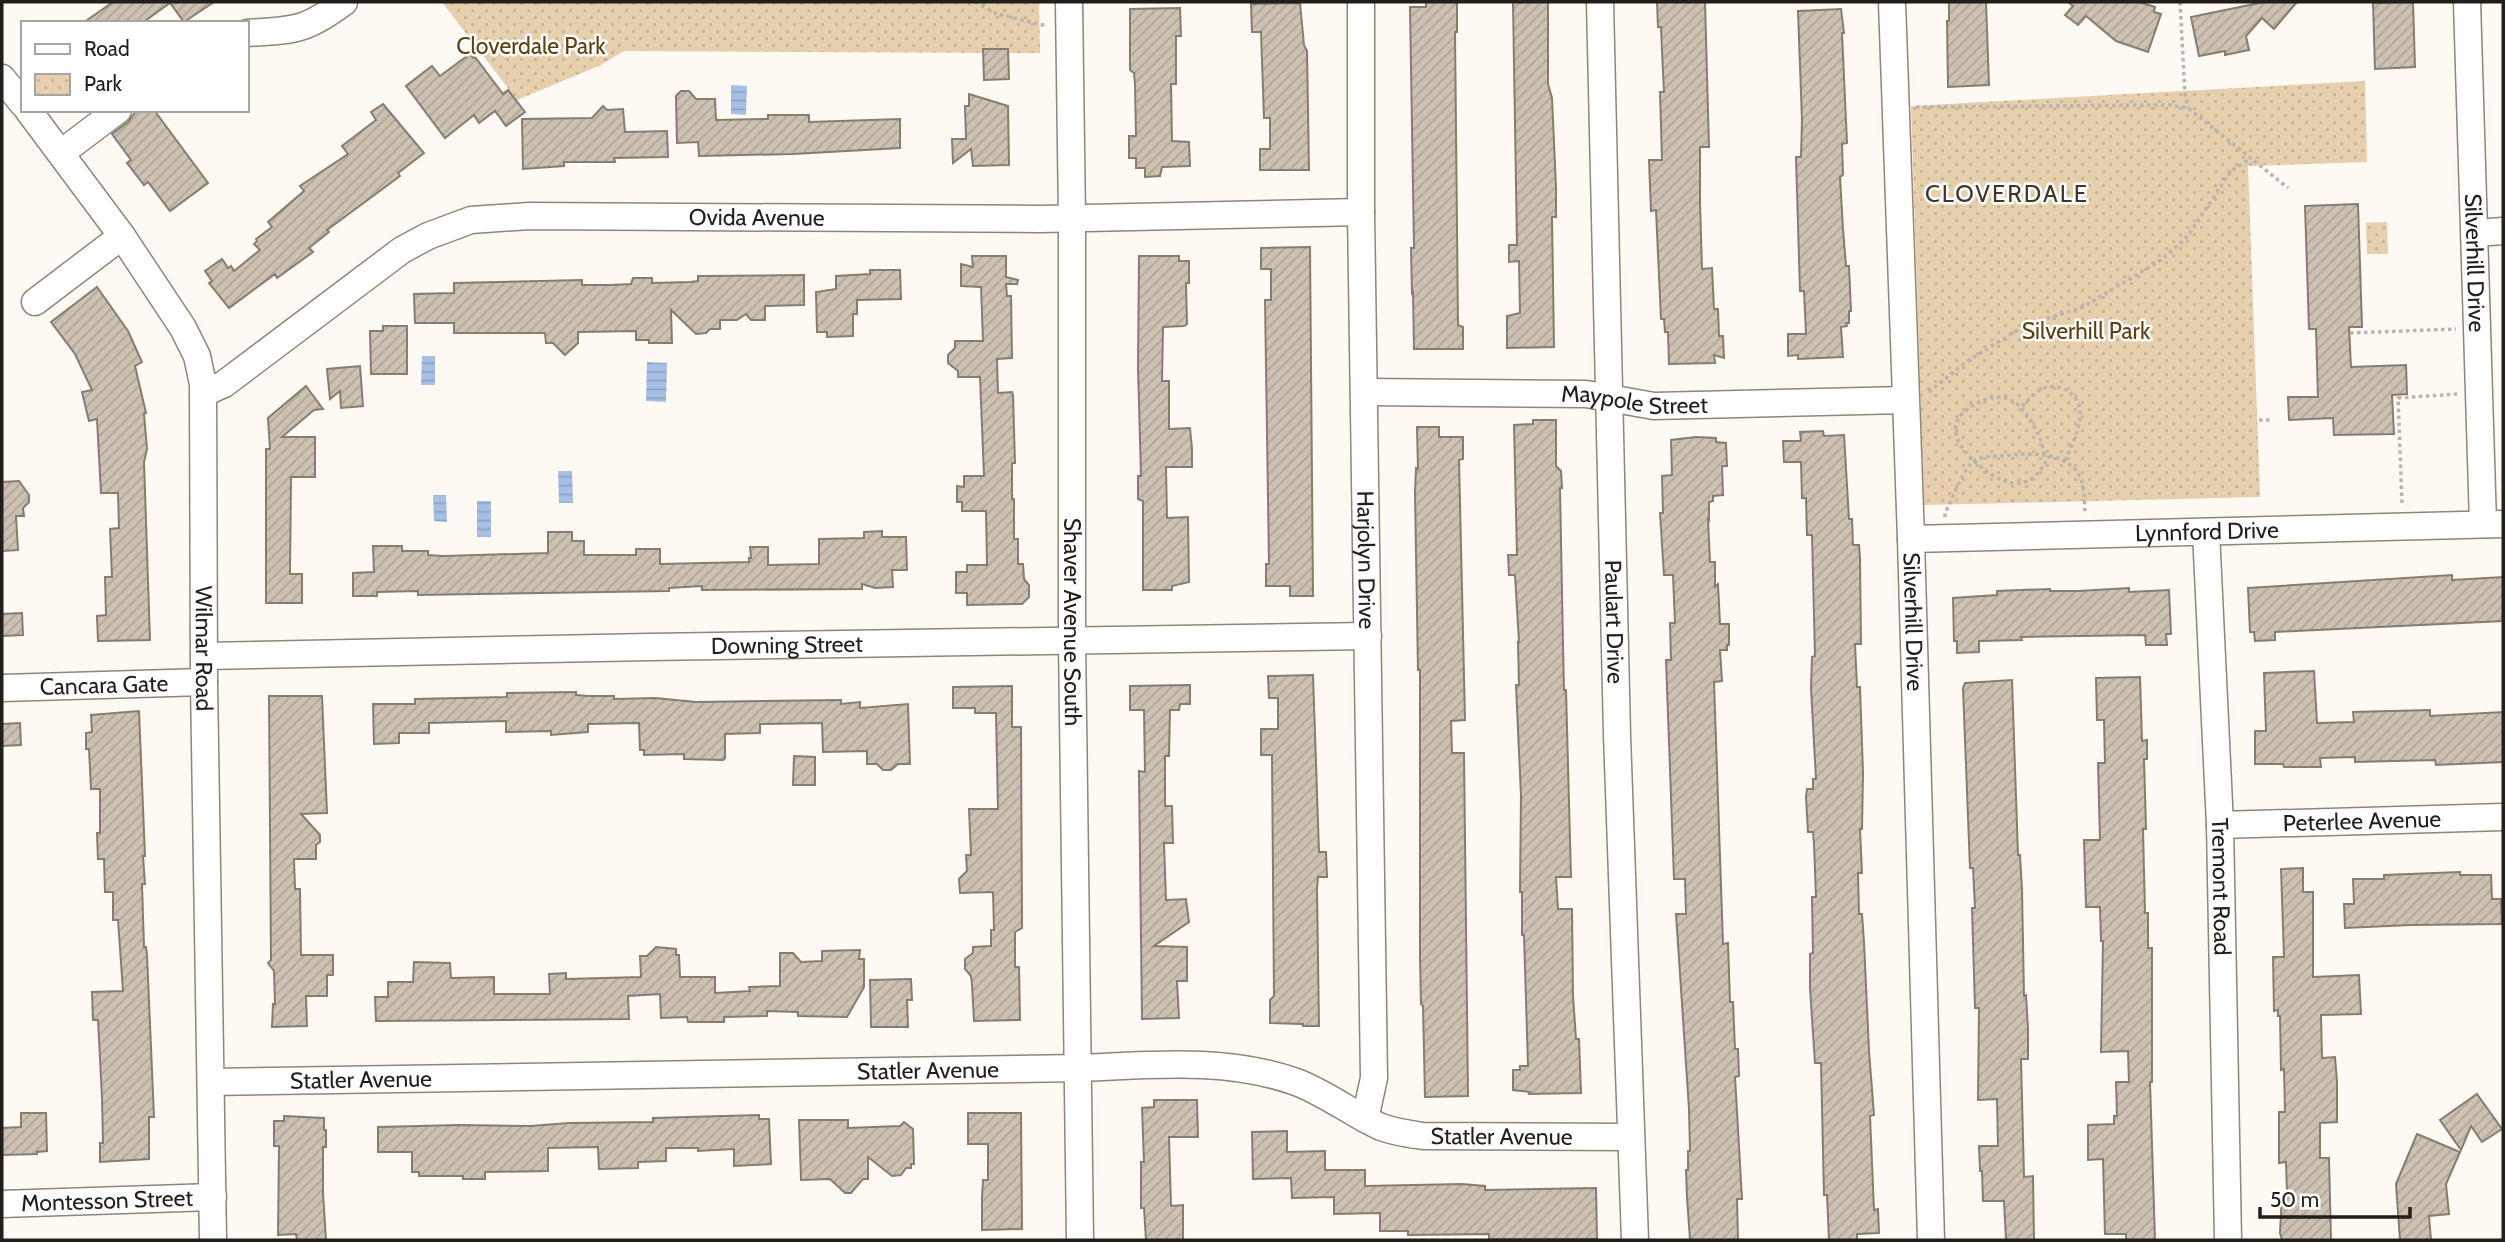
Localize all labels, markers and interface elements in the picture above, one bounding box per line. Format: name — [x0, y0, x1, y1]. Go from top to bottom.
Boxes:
legend — [21, 21, 248, 112]
park label: Cloverdale Park — [456, 32, 606, 60]
text: Road — [84, 36, 130, 61]
text: Park — [84, 71, 122, 96]
district label: CLOVERDALE — [1925, 179, 2089, 208]
street label: Silverhill Drive — [2459, 193, 2491, 333]
street label: Ovida Avenue — [689, 203, 825, 232]
park label: Silverhill Park — [2022, 317, 2151, 345]
street label: Maypole Street — [1561, 380, 1708, 420]
street label: Harjolyn Drive — [1351, 491, 1381, 630]
street label: Lynnford Drive — [2135, 516, 2279, 547]
street label: Shaver Avenue South — [1058, 518, 1087, 726]
street label: Silverhill Drive — [1897, 552, 1929, 692]
street label: Paulart Drive — [1599, 559, 1630, 685]
street label: Wilmar Road — [190, 586, 218, 711]
street label: Downing Street — [711, 630, 863, 660]
street label: Cancara Gate — [39, 669, 169, 701]
street label: Peterlee Avenue — [2282, 805, 2442, 837]
street label: Tremont Road — [2206, 817, 2237, 956]
street label: Statler Avenue — [857, 1055, 999, 1086]
street label: Statler Avenue — [290, 1064, 432, 1095]
street label: Statler Avenue — [1431, 1122, 1573, 1151]
scale bar — [2260, 1176, 2410, 1220]
street label: Montesson Street — [20, 1184, 194, 1217]
text: 50 m — [2270, 1187, 2319, 1212]

